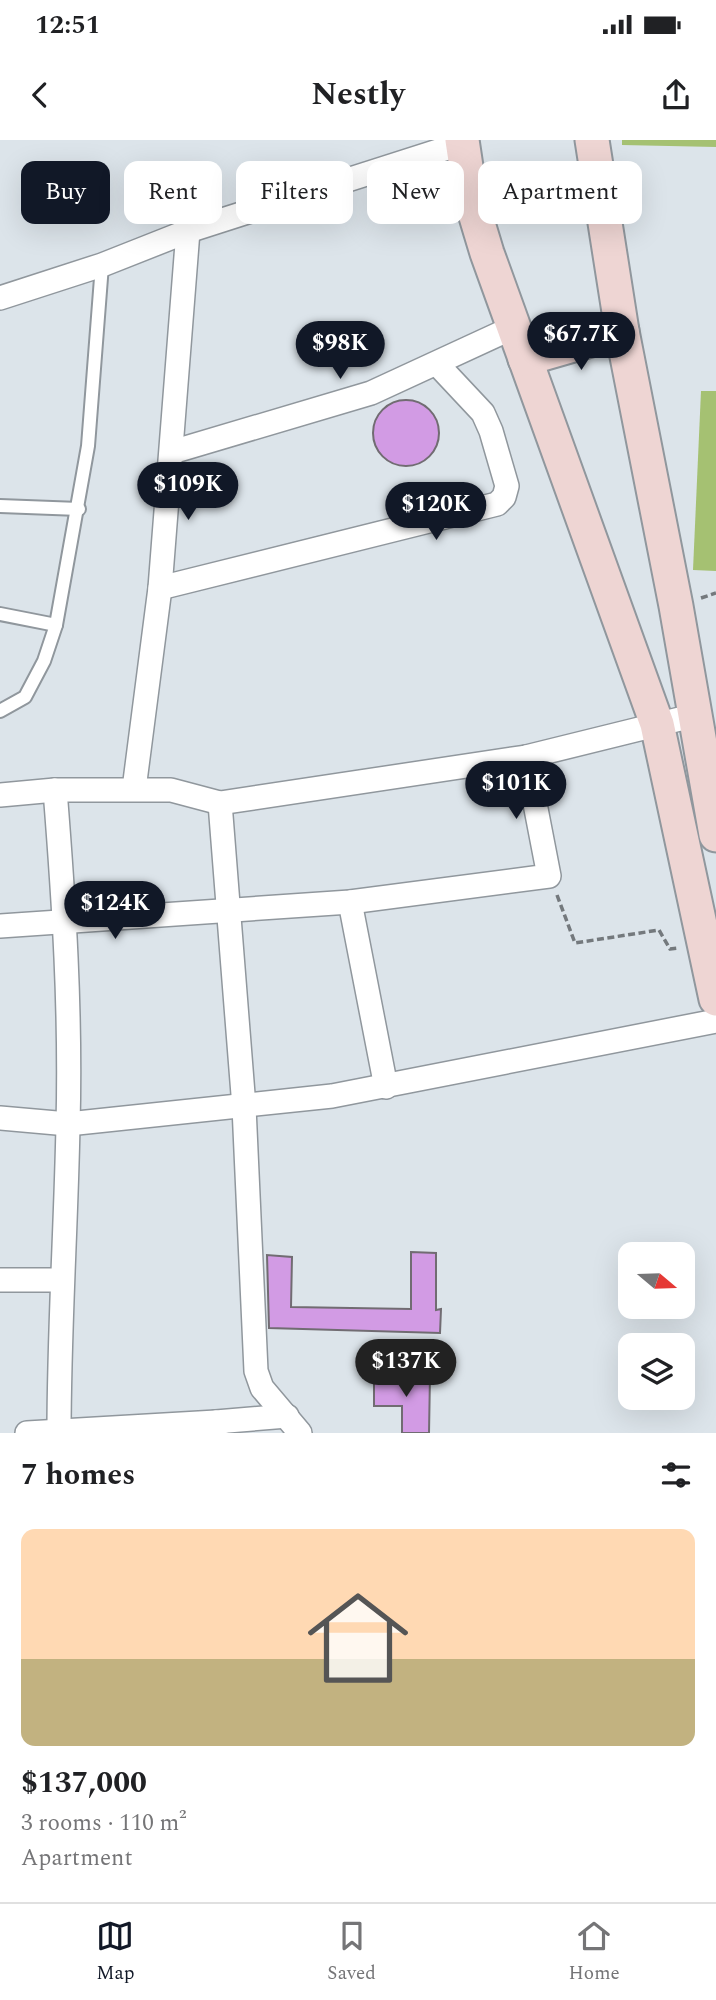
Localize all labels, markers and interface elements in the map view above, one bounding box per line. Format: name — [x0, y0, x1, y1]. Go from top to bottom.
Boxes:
text: 12:51 — [35, 5, 100, 45]
text: Nestly — [311, 70, 405, 119]
icon: back — [21, 76, 59, 114]
icon: share — [657, 76, 695, 114]
chip: Buy — [21, 161, 110, 224]
chip: Rent — [124, 161, 222, 224]
chip: Filters — [236, 161, 353, 224]
chip: New — [367, 161, 464, 224]
chip: Apartment — [478, 161, 642, 224]
pin: $67.7K — [524, 313, 638, 372]
text: $67.7K — [543, 317, 619, 352]
pin: $98K — [299, 322, 381, 381]
text: $98K — [312, 326, 368, 361]
pin: $109K — [139, 462, 237, 522]
text: $109K — [153, 467, 223, 502]
pin: $120K — [387, 482, 485, 542]
text: $120K — [401, 487, 471, 522]
pin: $101K — [467, 762, 565, 821]
text: $101K — [481, 766, 551, 801]
pin: $124K — [66, 882, 164, 941]
text: $124K — [80, 886, 150, 921]
north arrow — [618, 1242, 695, 1320]
map controls — [618, 1242, 695, 1410]
button: layers — [618, 1333, 695, 1410]
pin: $137K — [357, 1340, 455, 1399]
text: $137K — [371, 1344, 441, 1379]
text: 7 homes — [21, 1452, 135, 1498]
icon: filters — [657, 1456, 695, 1494]
icon: home — [295, 1575, 421, 1701]
text: $137,000 — [21, 1760, 147, 1806]
text: 3 rooms · 110 m² — [21, 1806, 187, 1841]
text: Apartment — [21, 1841, 133, 1876]
tab: Map — [96, 1917, 135, 1988]
tab: Saved — [327, 1917, 376, 1988]
tab: Home — [568, 1917, 620, 1988]

